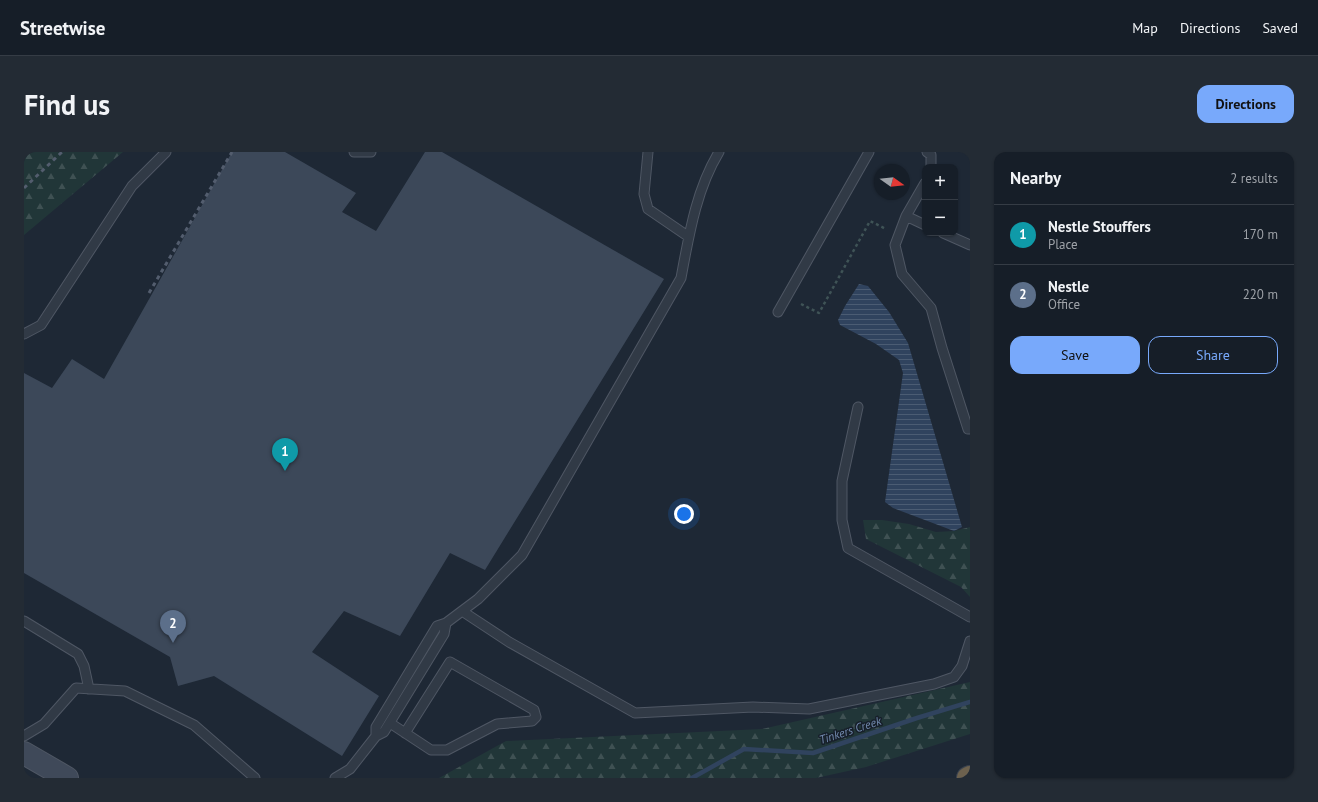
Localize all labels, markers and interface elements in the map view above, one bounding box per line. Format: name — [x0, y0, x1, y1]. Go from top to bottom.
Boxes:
text: Streetwise — [20, 16, 105, 40]
text: Map — [1132, 19, 1158, 37]
text: Directions — [1180, 19, 1240, 37]
text: Saved — [1262, 19, 1298, 37]
button: Directions — [1197, 85, 1294, 123]
text: Find us — [24, 86, 110, 123]
north arrow — [874, 164, 910, 200]
map controls — [922, 164, 958, 236]
button: + — [922, 164, 958, 200]
text: Nearby — [1010, 167, 1061, 189]
text: 2 results — [1230, 170, 1278, 187]
button: − — [922, 200, 958, 236]
text: Nestle Stouffers — [1048, 217, 1151, 236]
text: 1 — [1019, 226, 1027, 243]
text: 170 m — [1243, 226, 1278, 243]
text: Place — [1048, 236, 1078, 253]
text: Nestle — [1048, 277, 1089, 296]
text: 2 — [1019, 286, 1027, 303]
text: 220 m — [1243, 286, 1278, 303]
text: Office — [1048, 296, 1080, 313]
button: Save — [1010, 336, 1140, 374]
button: Share — [1148, 336, 1278, 374]
pin: 1 — [272, 438, 298, 471]
your location — [674, 504, 694, 524]
pin: 2 — [160, 610, 186, 643]
water label: Tinkers Creek — [817, 713, 884, 747]

